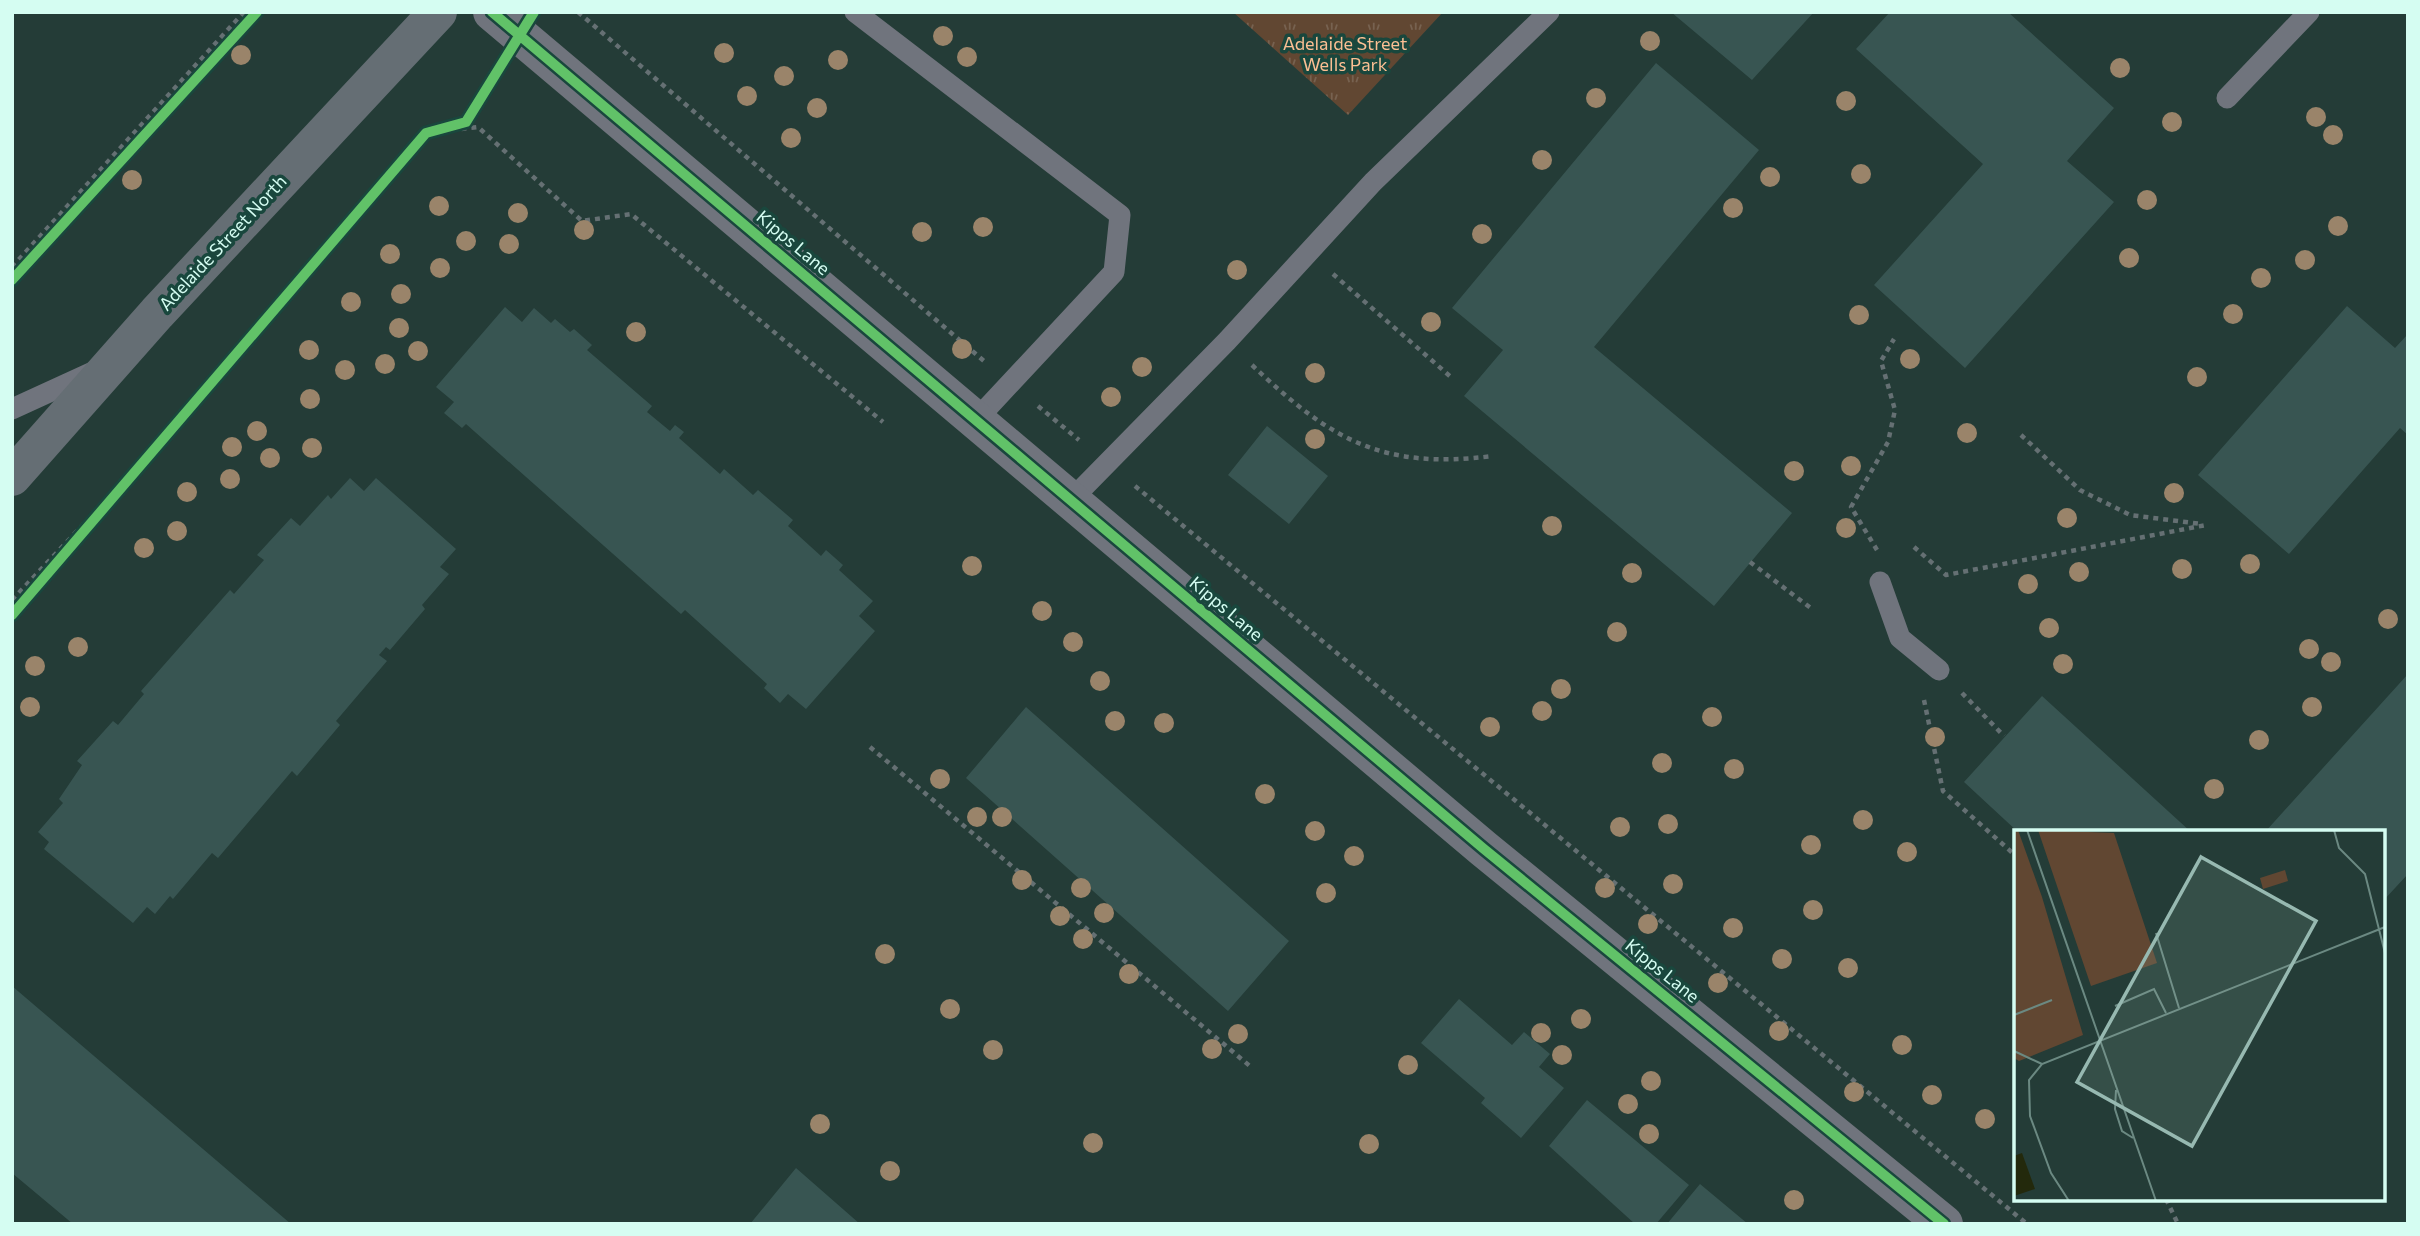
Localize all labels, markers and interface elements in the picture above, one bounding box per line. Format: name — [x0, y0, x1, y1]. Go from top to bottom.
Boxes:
park label: Adelaide Street Wells Park — [1283, 32, 1407, 75]
street label: Adelaide Street North — [154, 170, 291, 315]
street label: Kipps Lane — [752, 205, 835, 279]
street label: Kipps Lane — [1185, 571, 1268, 645]
inset map — [2014, 830, 2385, 1201]
street label: Kipps Lane — [1621, 934, 1704, 1007]

